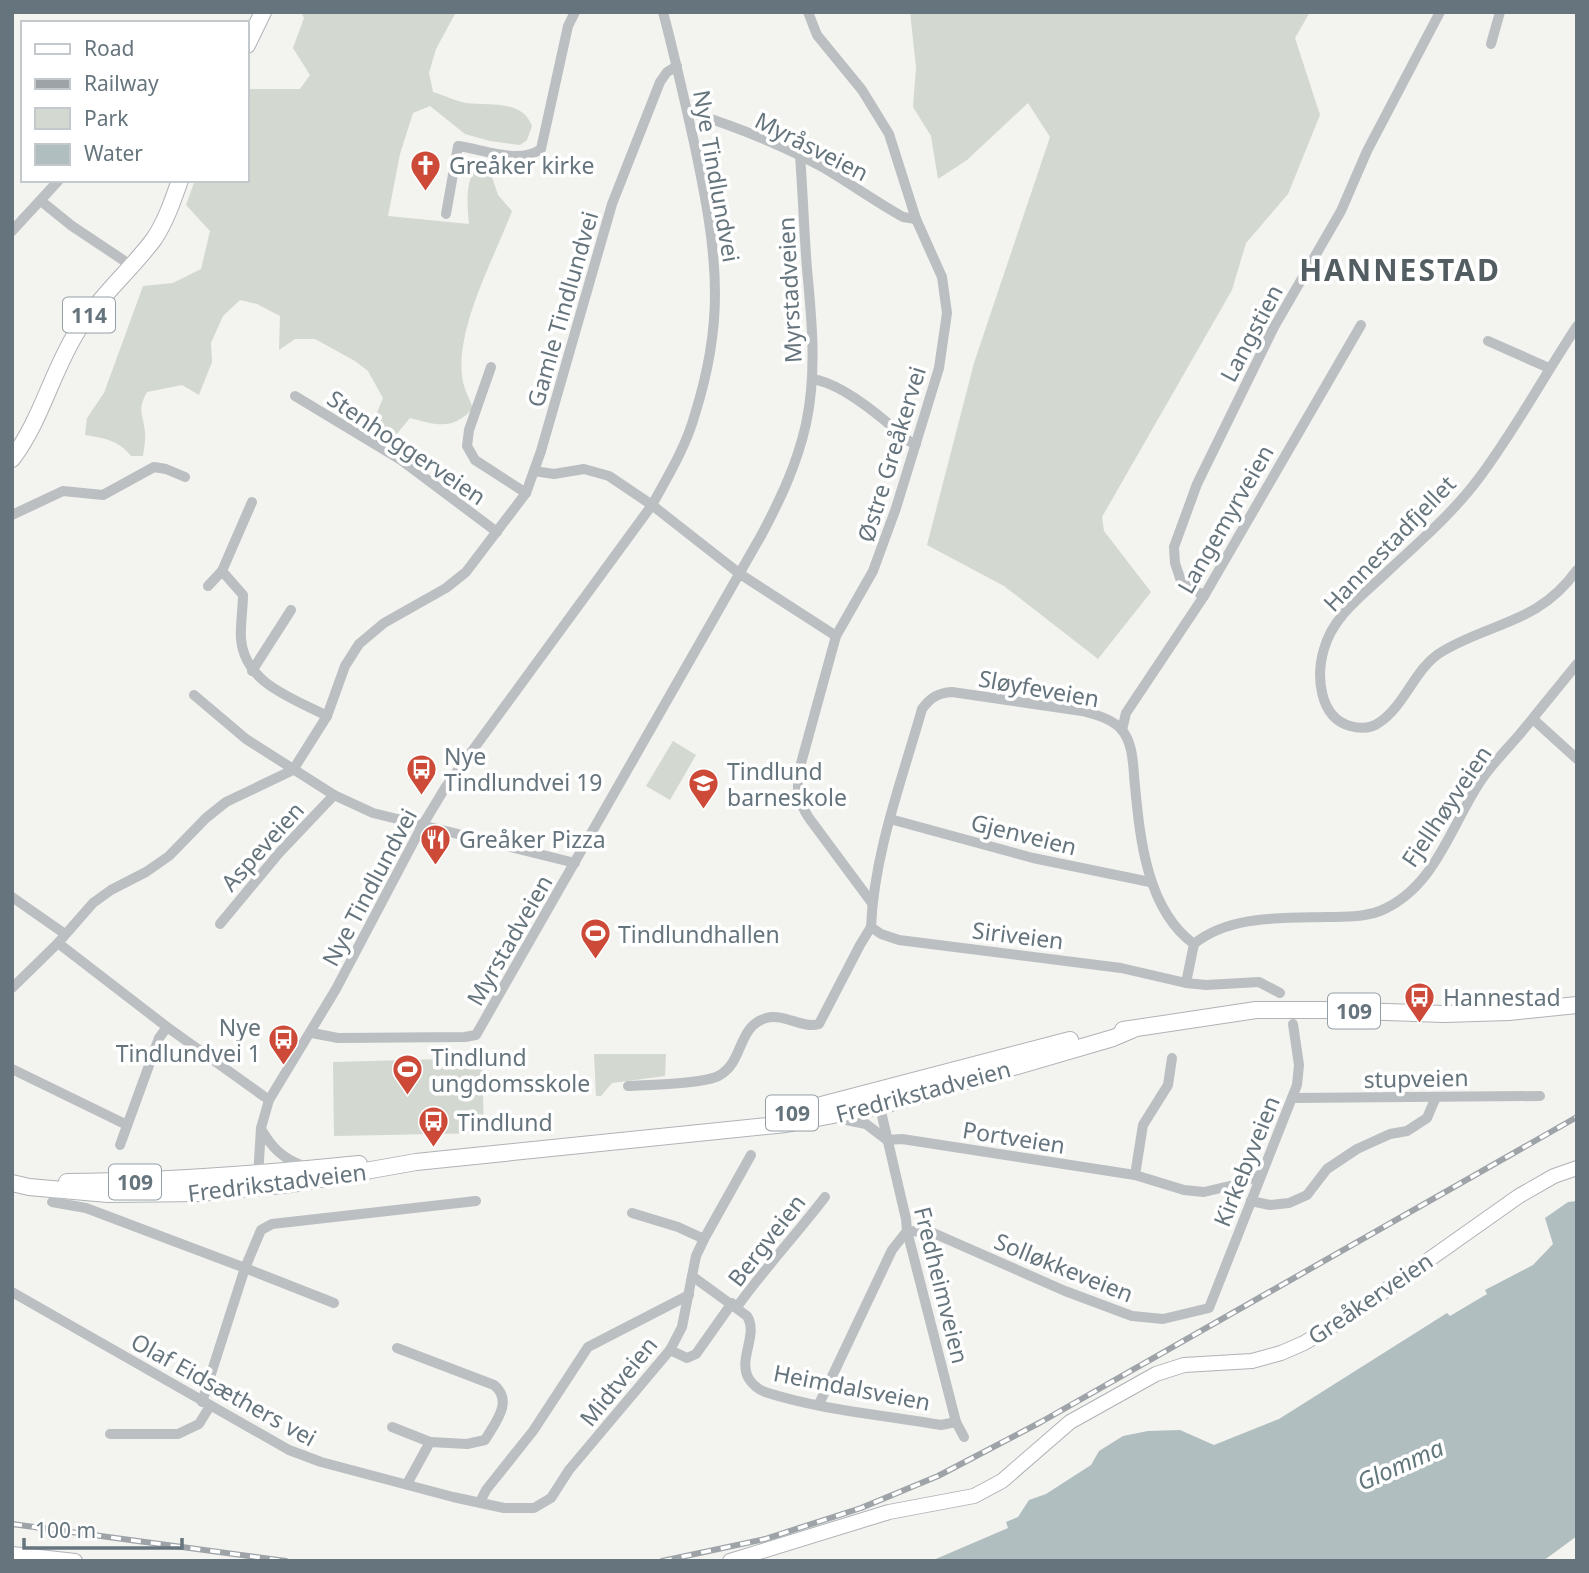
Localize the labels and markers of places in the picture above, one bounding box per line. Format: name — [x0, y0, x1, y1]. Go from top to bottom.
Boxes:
church icon: Greåker kirke — [409, 148, 443, 192]
place label: Greåker kirke — [449, 149, 594, 181]
place label: Nye Tindlundvei 19 — [444, 740, 602, 798]
bus stop icon: Nye Tindlundvei 19 — [404, 752, 438, 796]
place label: Tindlund barneskole — [727, 755, 847, 813]
school or university icon: Tindlund barneskole — [687, 767, 721, 811]
restaurant icon: Greåker Pizza — [419, 822, 453, 866]
place label: Greåker Pizza — [459, 823, 606, 855]
sports icon: Tindlundhallen — [578, 917, 612, 961]
place label: Tindlundhallen — [618, 918, 780, 950]
bus stop icon: Hannestad — [1403, 980, 1437, 1024]
place label: Hannestad — [1443, 981, 1561, 1013]
place label: Nye Tindlundvei 1 — [116, 1011, 261, 1069]
bus stop icon: Nye Tindlundvei 1 — [267, 1023, 301, 1067]
place label: Tindlund ungdomsskole — [431, 1041, 590, 1099]
sports icon: Tindlund ungdomsskole — [391, 1053, 425, 1097]
bus stop icon: Tindlund — [417, 1105, 451, 1149]
place label: Tindlund — [457, 1106, 553, 1138]

